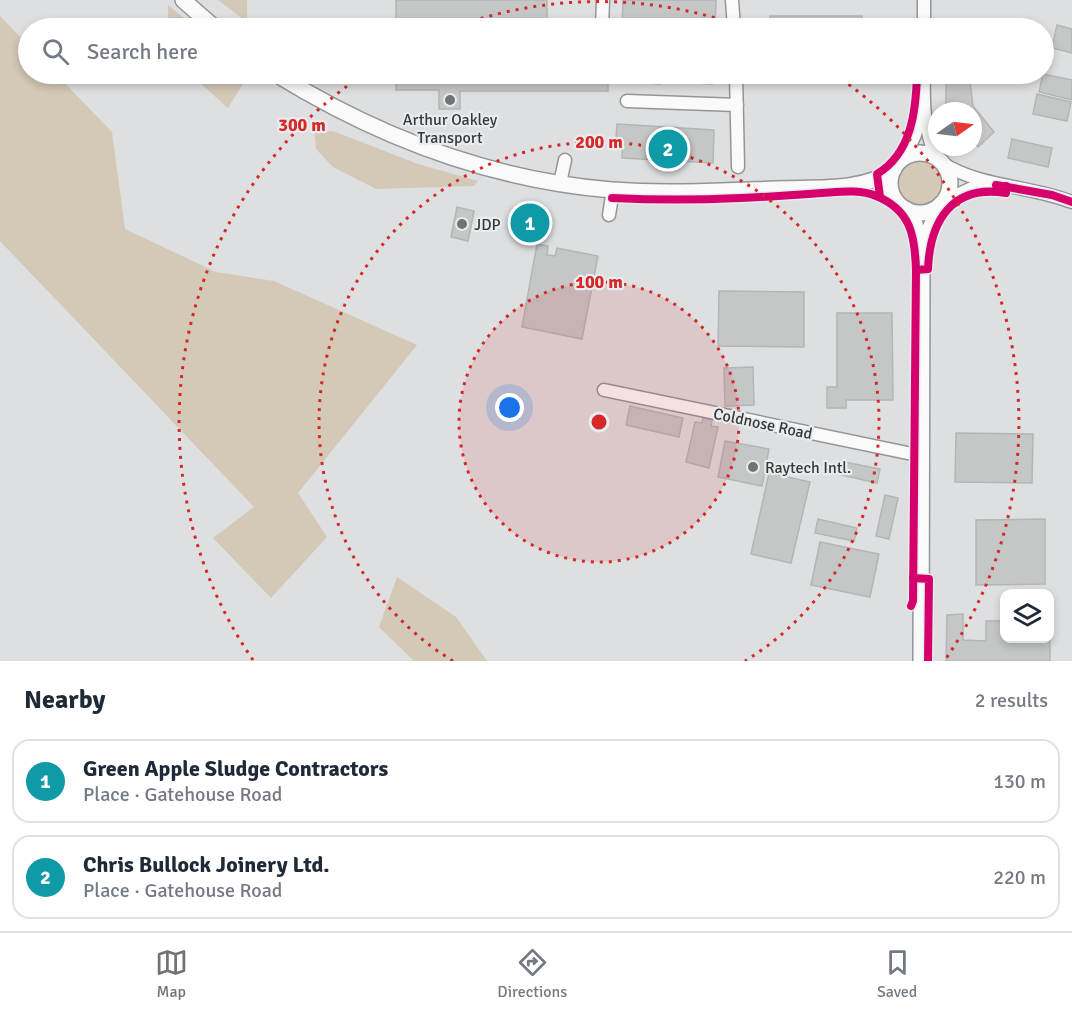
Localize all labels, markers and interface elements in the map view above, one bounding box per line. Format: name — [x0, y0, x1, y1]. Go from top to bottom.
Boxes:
search box — [18, 18, 1054, 84]
icon: search — [39, 35, 72, 68]
text: Search here — [87, 38, 198, 65]
marker: Arthur Oakley Transport — [443, 93, 457, 107]
north arrow — [928, 102, 982, 156]
place label: Arthur Oakley Transport — [403, 110, 498, 148]
text: 300 m — [278, 114, 326, 136]
pin: 2 — [648, 126, 688, 172]
text: 200 m — [575, 131, 623, 153]
pin: 1 — [510, 200, 550, 246]
place label: JDP — [474, 215, 501, 235]
marker: JDP — [455, 217, 469, 231]
text: 100 m — [575, 271, 623, 293]
your location — [495, 393, 524, 422]
street label: Coldnose Road — [711, 404, 814, 444]
centre of rings — [589, 412, 609, 432]
place label: Raytech Intl. — [765, 458, 851, 478]
marker: Raytech Intl. — [746, 460, 760, 474]
map controls — [1000, 589, 1054, 643]
button: layers — [1000, 589, 1054, 643]
text: Nearby — [24, 684, 105, 716]
text: 2 results — [975, 688, 1048, 713]
text: Green Apple Sludge Contractors — [83, 755, 388, 782]
text: 1 — [40, 769, 51, 794]
text: 130 m — [993, 769, 1046, 794]
text: Place · Gatehouse Road — [83, 782, 282, 807]
text: Chris Bullock Joinery Ltd. — [83, 851, 330, 878]
text: 2 — [40, 865, 51, 890]
text: 220 m — [993, 865, 1046, 890]
text: Place · Gatehouse Road — [83, 878, 282, 903]
tab: Map — [155, 946, 188, 1002]
tab: Directions — [497, 946, 567, 1002]
tab: Saved — [877, 946, 917, 1002]

